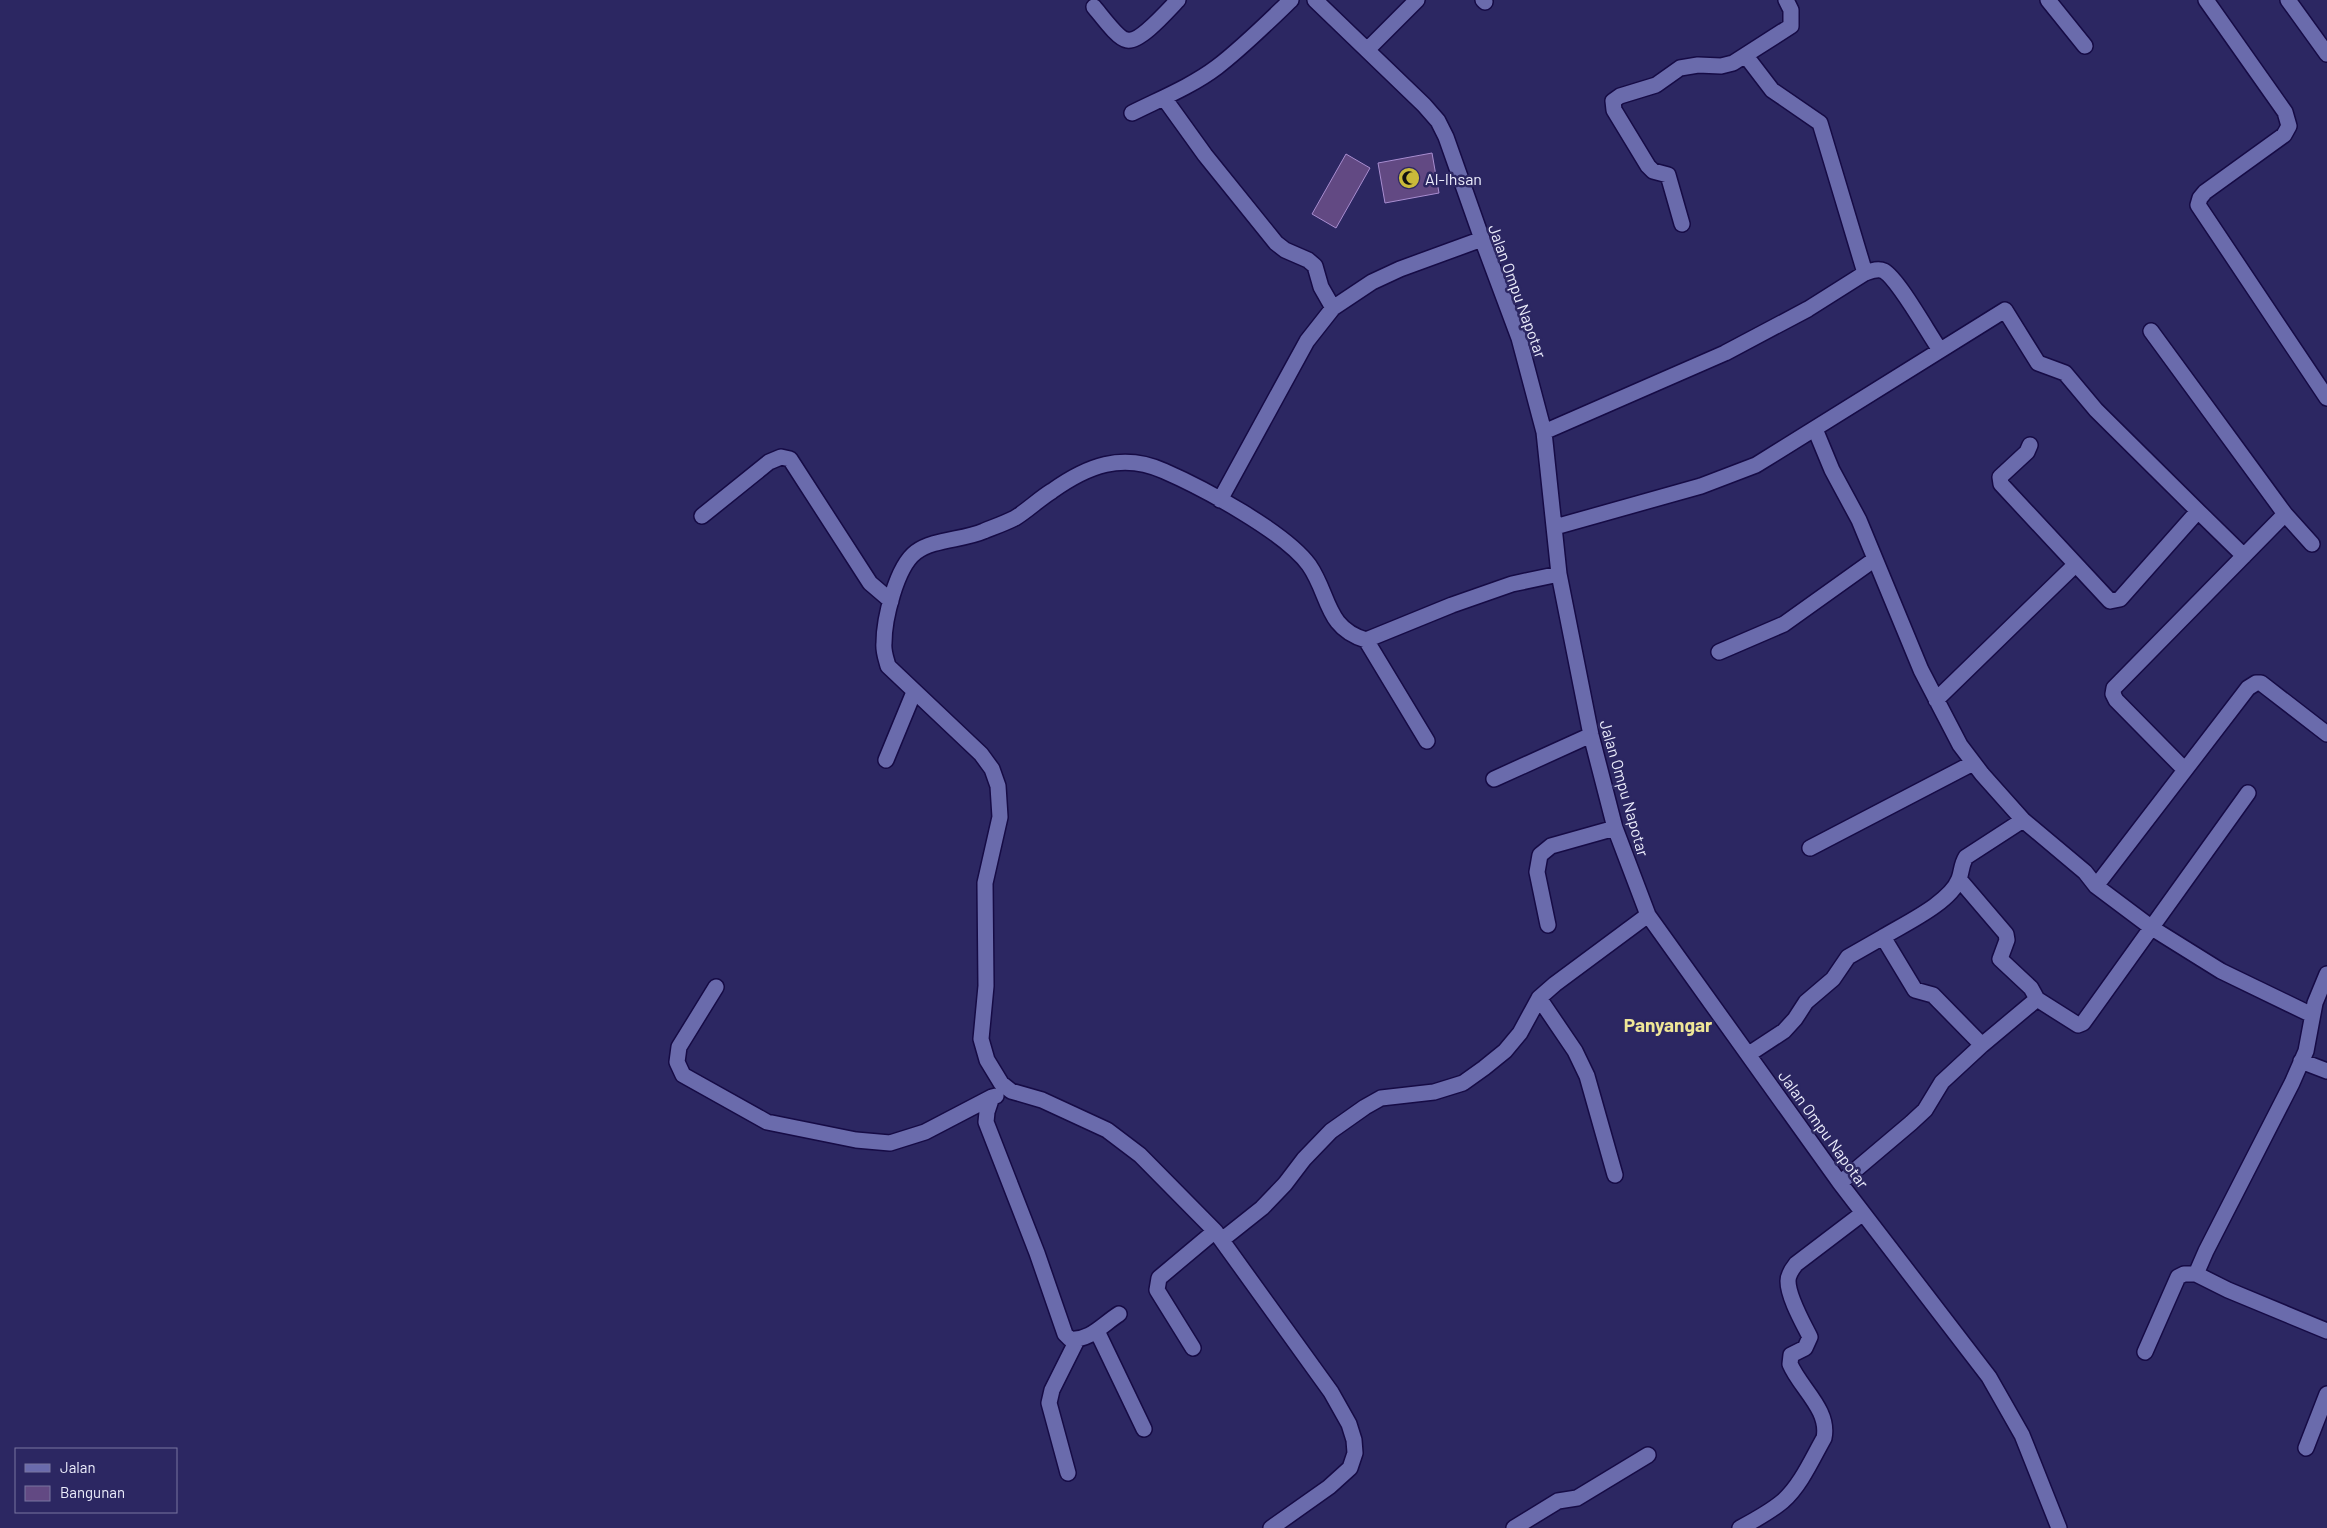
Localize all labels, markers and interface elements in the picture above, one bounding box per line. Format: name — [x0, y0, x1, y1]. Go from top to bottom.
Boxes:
mosque icon: Al-Ihsan — [1397, 166, 1421, 190]
place label: Al-Ihsan — [1425, 169, 1482, 188]
street label: Jalan Ompu Napotar — [1485, 221, 1551, 361]
street label: Jalan Ompu Napotar — [1596, 718, 1654, 859]
district label: Panyangar — [1624, 1013, 1713, 1036]
street label: Jalan Ompu Napotar — [1775, 1066, 1873, 1192]
legend — [15, 1448, 178, 1513]
text: Jalan — [60, 1458, 96, 1476]
text: Bangunan — [60, 1483, 125, 1501]

